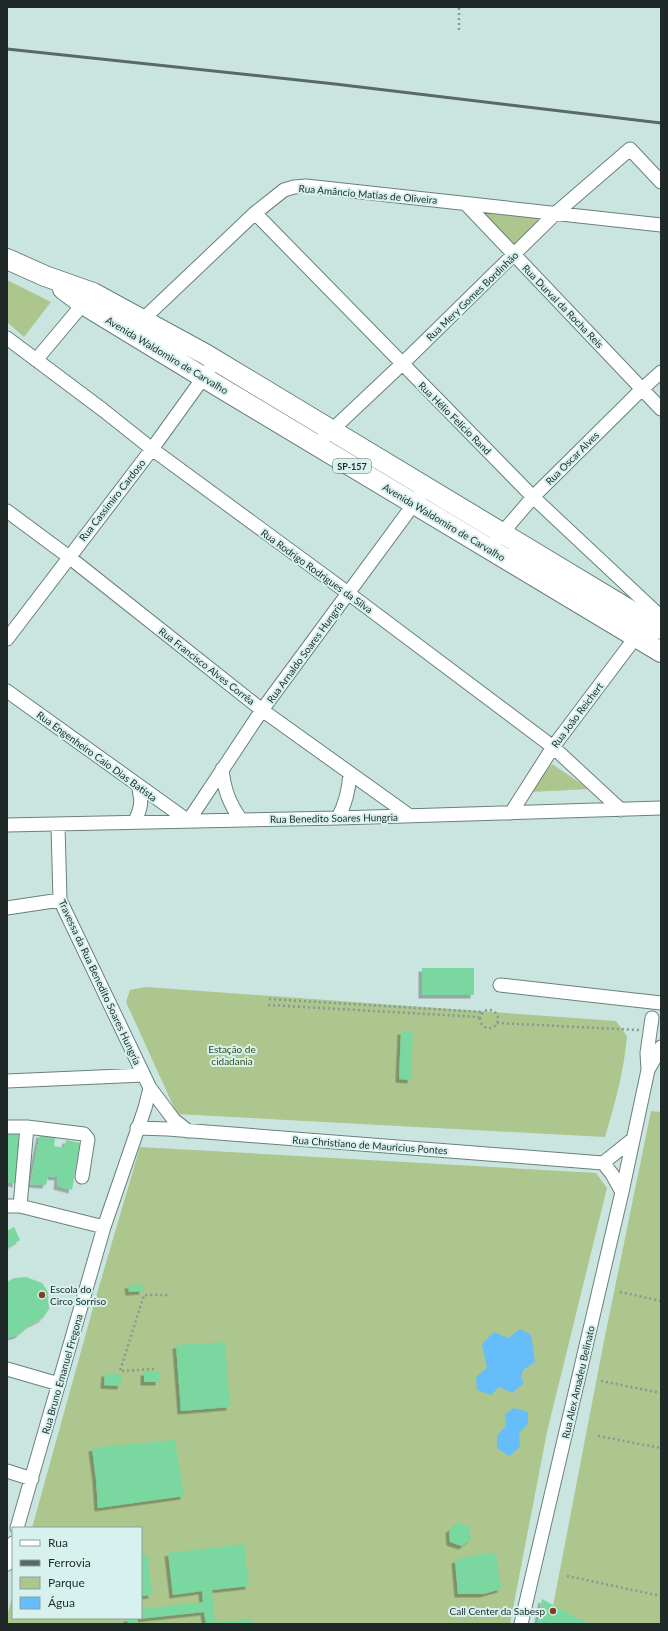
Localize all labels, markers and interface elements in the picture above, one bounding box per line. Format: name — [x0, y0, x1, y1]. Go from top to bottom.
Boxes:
street label: Rua Amâncio Matias de Oliveira — [298, 182, 438, 206]
street label: Rua Mery Gomes Bordinhão — [423, 249, 521, 343]
street label: Rua Durval da Rocha Reis — [520, 262, 606, 350]
street label: Avenida Waldomiro de Carvalho — [104, 314, 231, 397]
street label: Rua Hélio Felício Rand — [416, 379, 494, 457]
street label: Rua Oscar Alves — [543, 429, 601, 487]
street label: Rua Cassimiro Cardoso — [76, 456, 148, 543]
road number: SP-157 — [333, 459, 371, 473]
street label: Avenida Waldomiro de Carvalho — [381, 481, 508, 564]
street label: Rua Rodrigo Rodrigues da Silva — [259, 526, 375, 616]
street label: Rua Arnaldo Soares Hungria — [264, 599, 346, 705]
street label: Rua Francisco Alves Corrêa — [157, 625, 257, 707]
street label: Rua João Reichert — [549, 680, 606, 750]
street label: Rua Engenheiro Caio Dias Batista — [35, 708, 159, 804]
street label: Rua Benedito Soares Hungria — [270, 811, 398, 825]
street label: Travessa da Rua Benedito Soares Hungria — [56, 897, 144, 1067]
park label: Estação de cidadania — [208, 1043, 256, 1067]
street label: Rua Christiano de Mauricius Pontes — [292, 1134, 448, 1156]
place label: Escola do Circo Sorriso — [50, 1283, 107, 1307]
marker: Escola do Circo Sorriso — [37, 1290, 47, 1300]
street label: Rua Bruno Emanuel Fregona — [39, 1313, 85, 1435]
street label: Rua Alex Amadeu Belinato — [559, 1324, 597, 1440]
legend — [12, 1527, 142, 1619]
text: Rua — [48, 1535, 68, 1550]
text: Ferrovia — [48, 1555, 91, 1570]
text: Parque — [48, 1575, 85, 1590]
text: Água — [48, 1595, 75, 1610]
place label: Call Center da Sabesp — [450, 1605, 545, 1617]
marker: Call Center da Sabesp — [548, 1606, 558, 1616]

